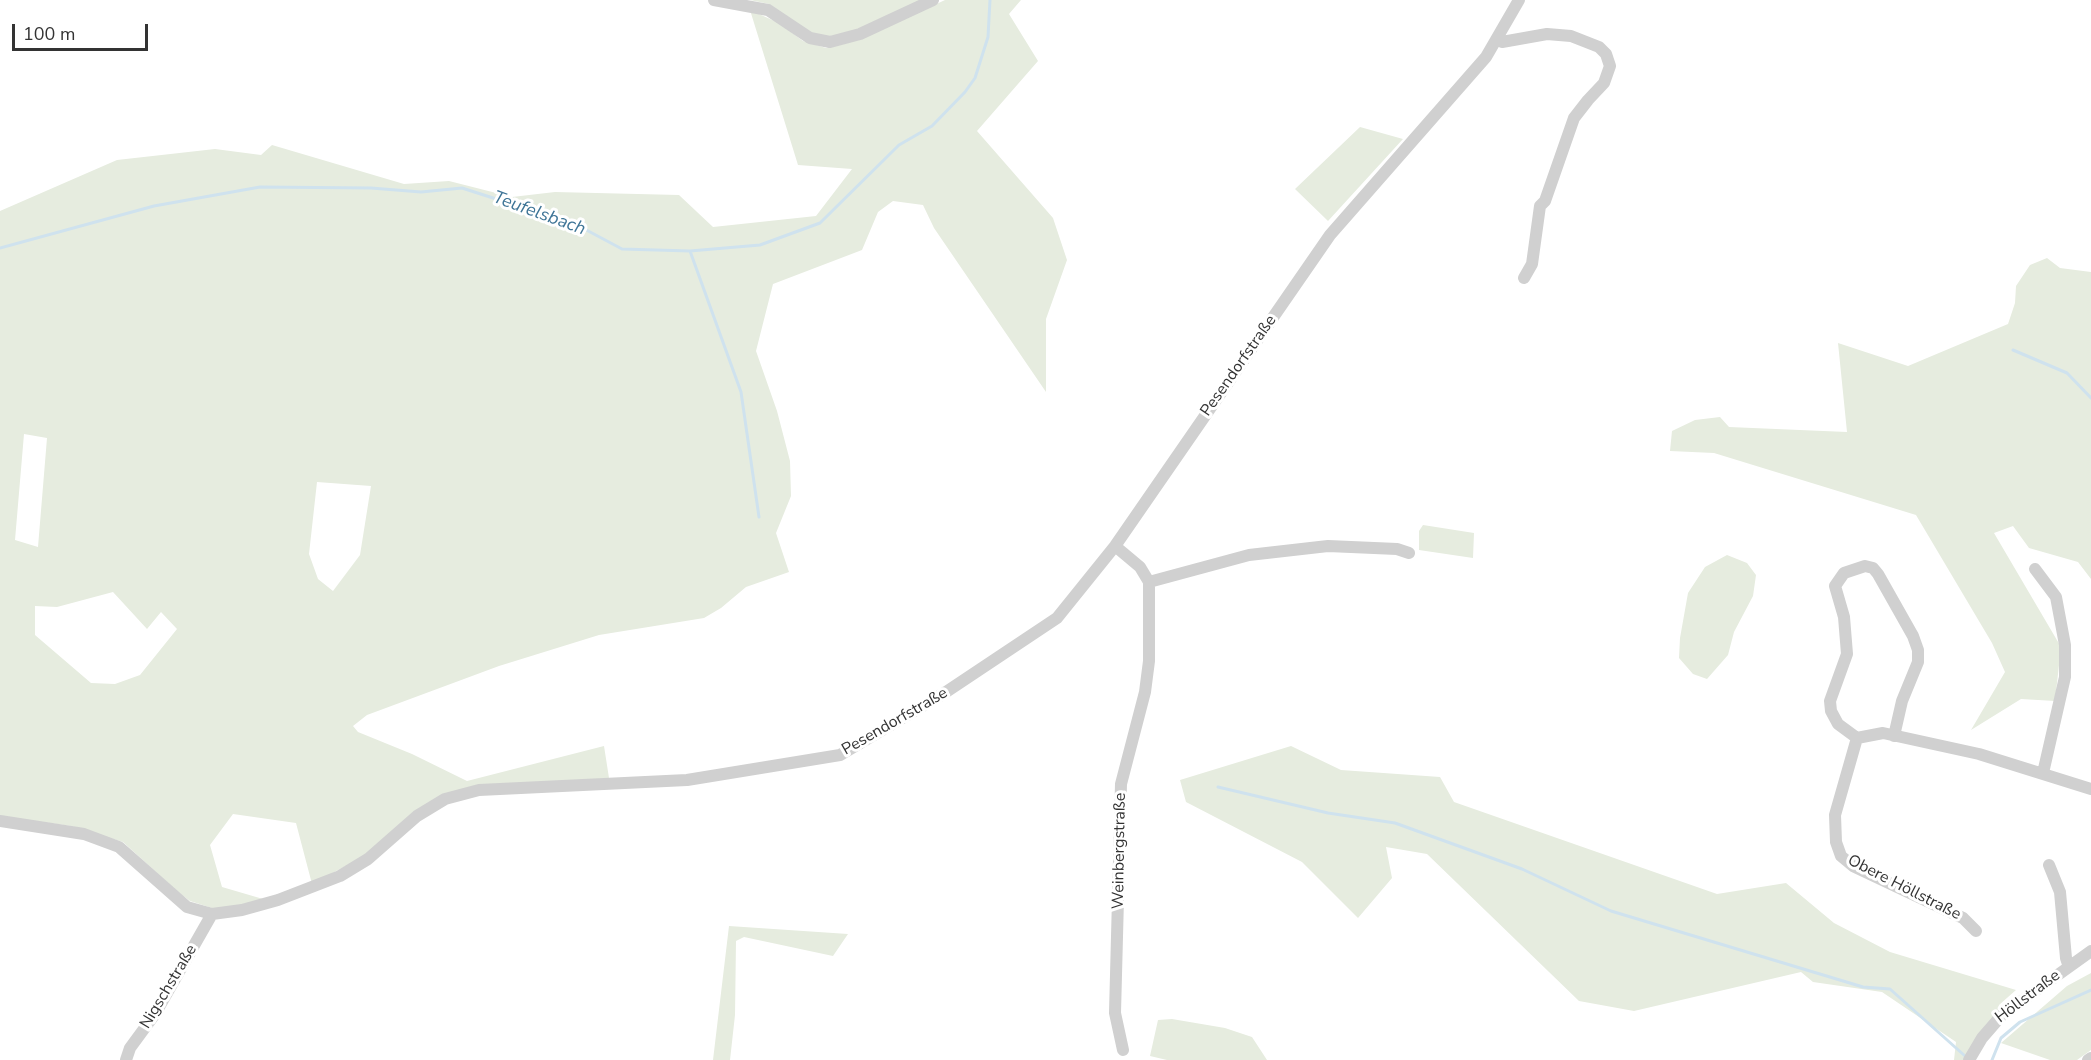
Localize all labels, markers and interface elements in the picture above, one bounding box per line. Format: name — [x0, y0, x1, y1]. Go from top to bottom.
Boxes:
scale bar — [15, 12, 152, 50]
text: 100 m — [23, 22, 75, 46]
water label: Teufelsbach — [490, 187, 588, 241]
street label: Pesendorfstraße — [1197, 312, 1281, 420]
street label: Pesendorfstraße — [839, 684, 951, 760]
street label: Weinbergstraße — [1109, 793, 1131, 909]
street label: Obere Höllstraße — [1844, 851, 1964, 925]
street label: Nigschstraße — [136, 941, 202, 1033]
street label: Höllstraße — [1992, 966, 2064, 1028]

